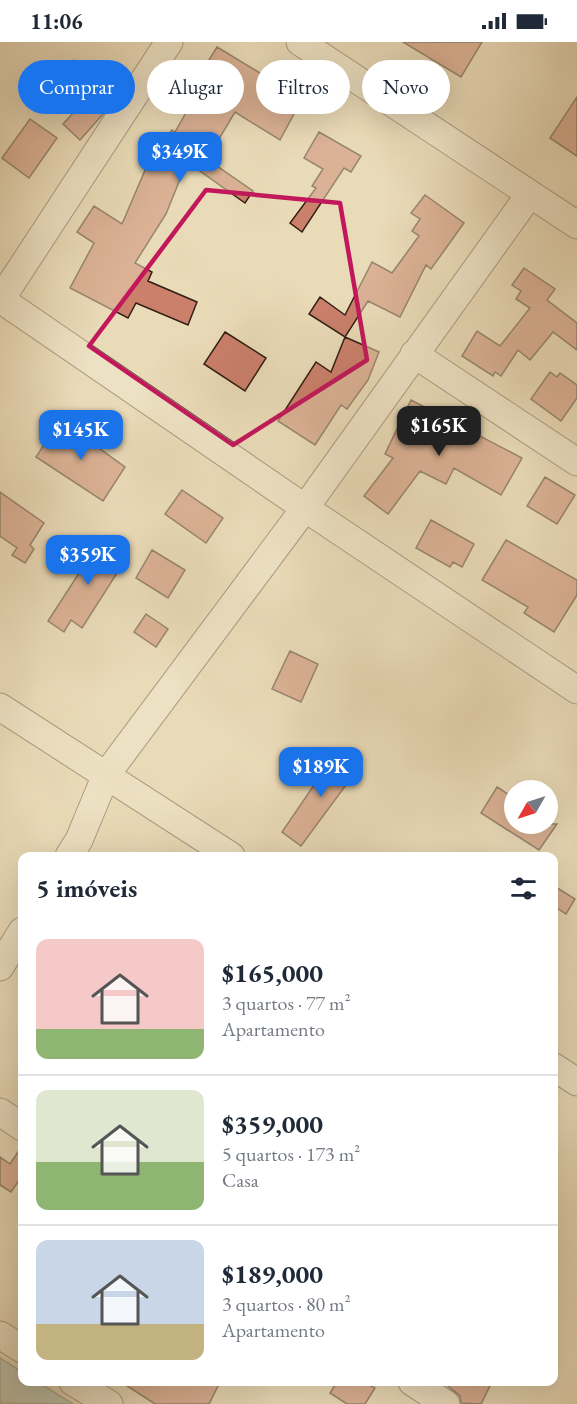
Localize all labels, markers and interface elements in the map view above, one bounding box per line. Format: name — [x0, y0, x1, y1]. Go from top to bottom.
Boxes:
text: 11:06 — [30, 7, 83, 36]
chip: Comprar — [18, 60, 135, 114]
chip: Alugar — [147, 60, 244, 114]
chip: Filtros — [256, 60, 350, 114]
chip: Novo — [362, 60, 450, 114]
pin: $349K — [138, 132, 222, 183]
text: $349K — [152, 138, 208, 164]
pin: $165K — [397, 406, 481, 457]
pin: $145K — [39, 410, 123, 461]
text: $165K — [411, 412, 467, 438]
text: $145K — [53, 416, 109, 442]
pin: $359K — [46, 535, 130, 586]
text: $359K — [60, 541, 116, 567]
pin: $189K — [279, 747, 363, 798]
text: $189K — [293, 753, 349, 779]
north arrow — [504, 780, 558, 834]
map controls — [504, 780, 558, 834]
text: 5 imóveis — [36, 871, 137, 905]
icon: filters — [507, 872, 540, 905]
text: $165,000 — [222, 956, 323, 990]
icon: home — [84, 963, 156, 1035]
text: 3 quartos · 77 m² — [222, 990, 351, 1016]
text: Apartamento — [222, 1016, 325, 1042]
text: $359,000 — [222, 1107, 323, 1141]
icon: home — [84, 1114, 156, 1186]
text: 5 quartos · 173 m² — [222, 1141, 360, 1167]
text: Casa — [222, 1167, 259, 1193]
text: $189,000 — [222, 1257, 323, 1291]
icon: home — [84, 1264, 156, 1336]
text: 3 quartos · 80 m² — [222, 1291, 351, 1317]
text: Apartamento — [222, 1317, 325, 1343]

